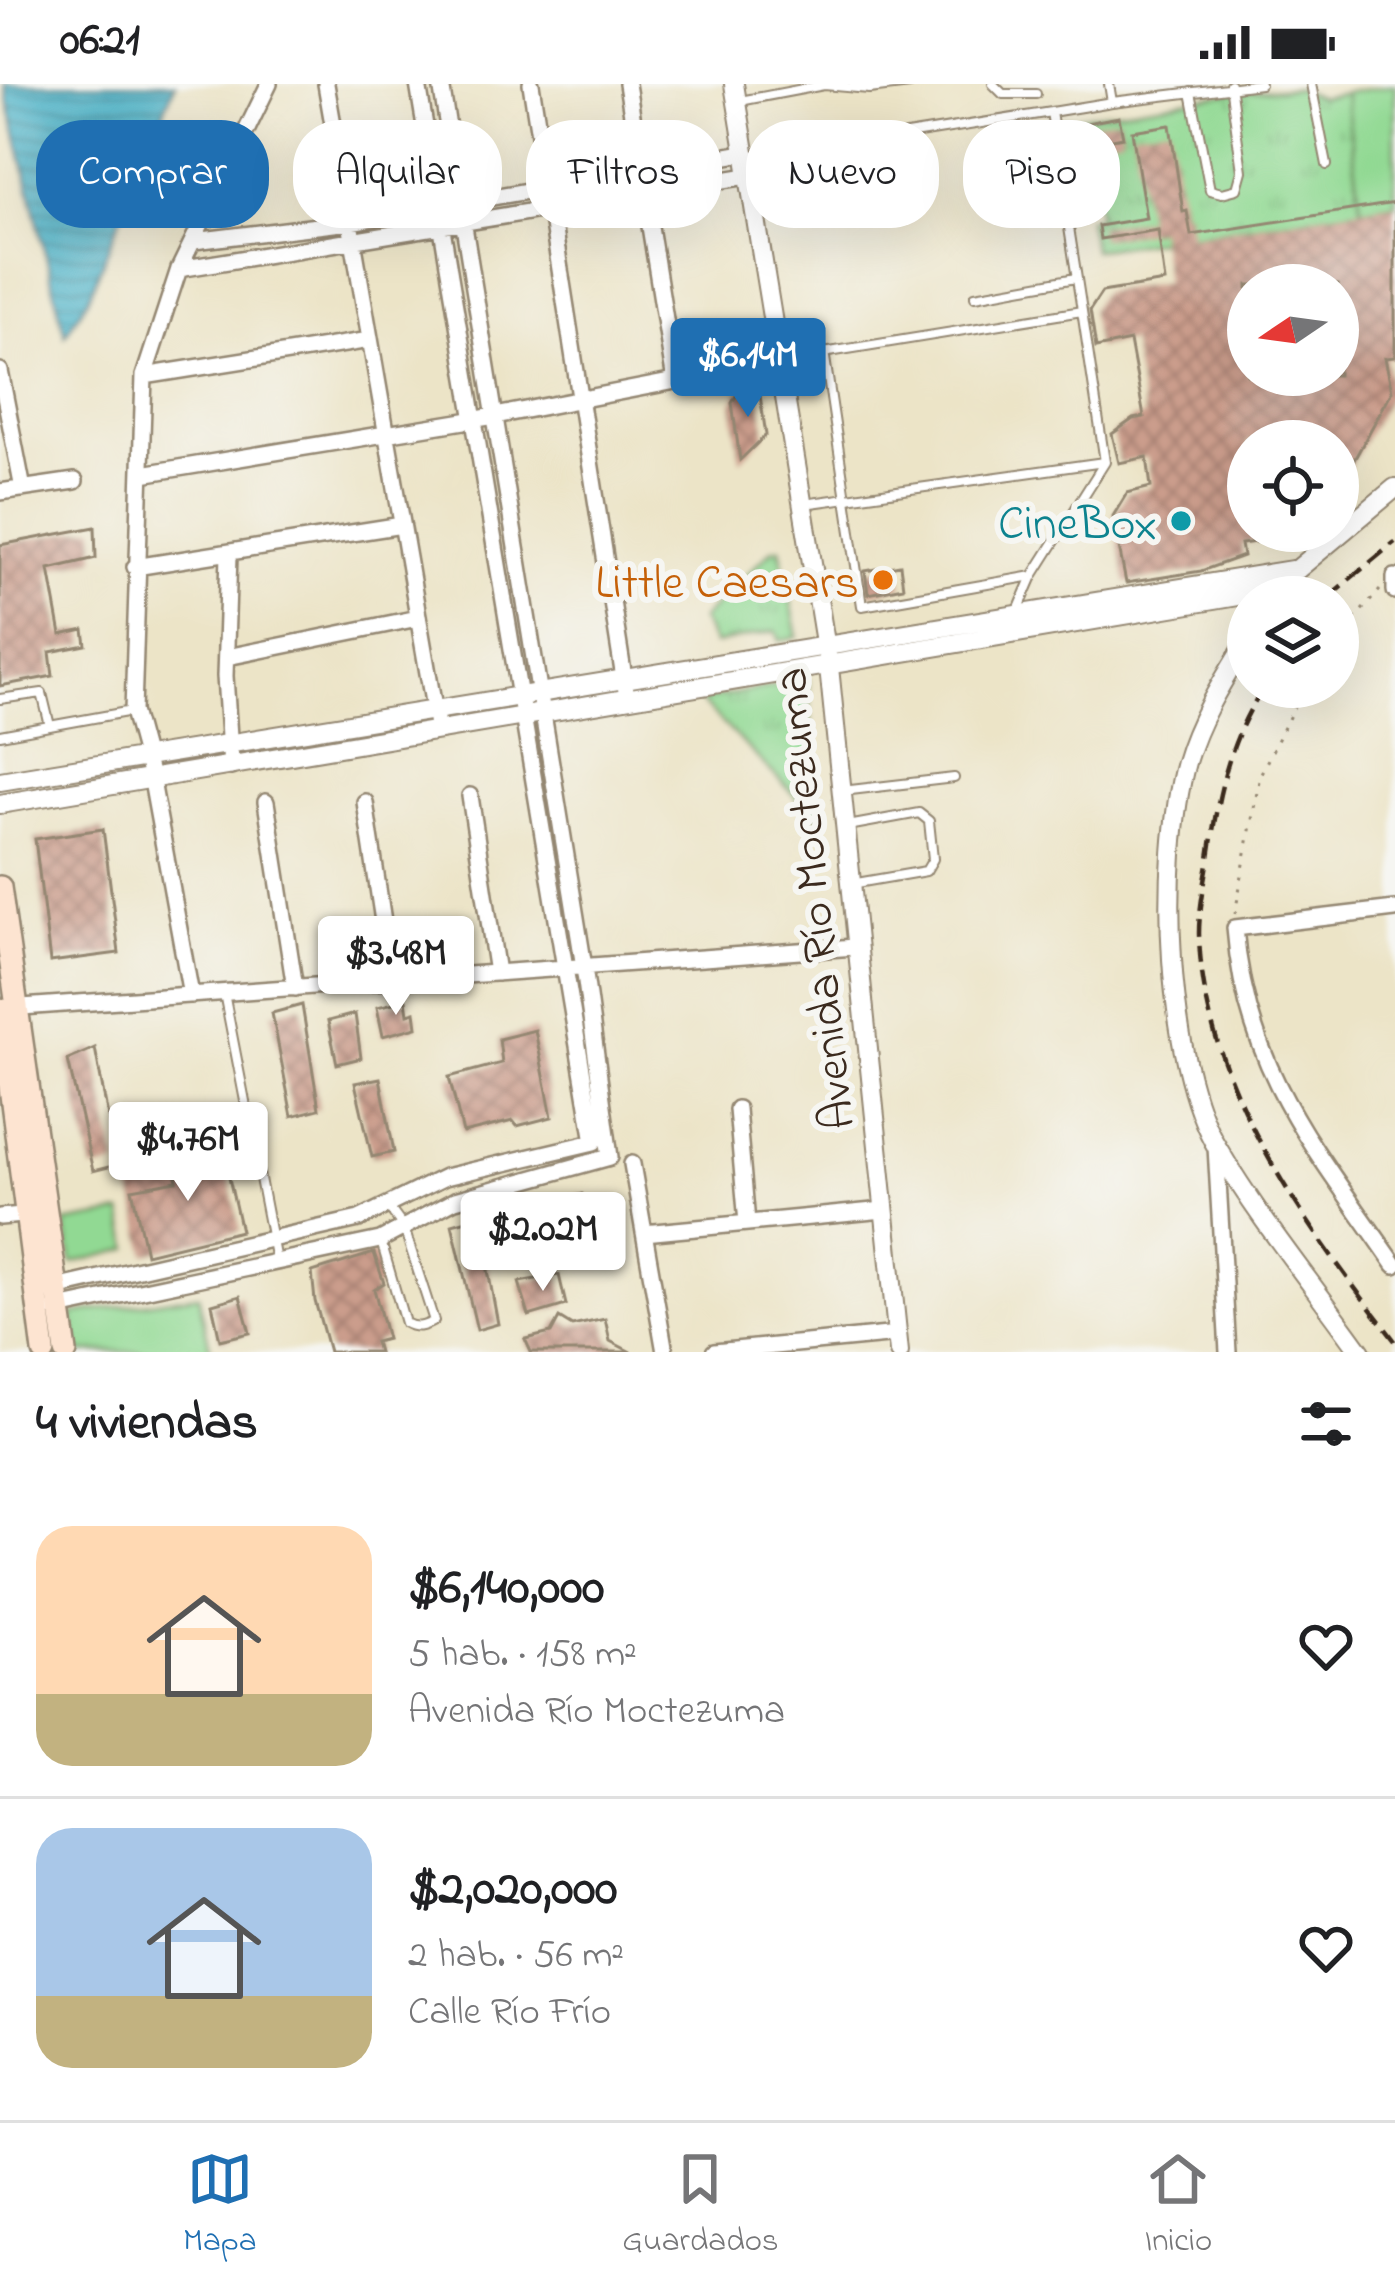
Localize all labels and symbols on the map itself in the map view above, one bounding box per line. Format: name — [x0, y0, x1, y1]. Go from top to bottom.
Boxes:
north arrow — [1227, 264, 1359, 396]
pin: $6.14M — [650, 318, 846, 420]
place label: CineBox — [998, 491, 1157, 561]
marker: CineBox — [1168, 508, 1194, 534]
place label: Little Caesars — [595, 550, 859, 620]
marker: Little Caesars — [870, 567, 896, 593]
street label: Avenida Río Moctezuma — [758, 664, 876, 1133]
pin: $3.48M — [298, 916, 494, 1018]
pin: $4.76M — [90, 1102, 286, 1204]
pin: $2.02M — [445, 1192, 641, 1294]

